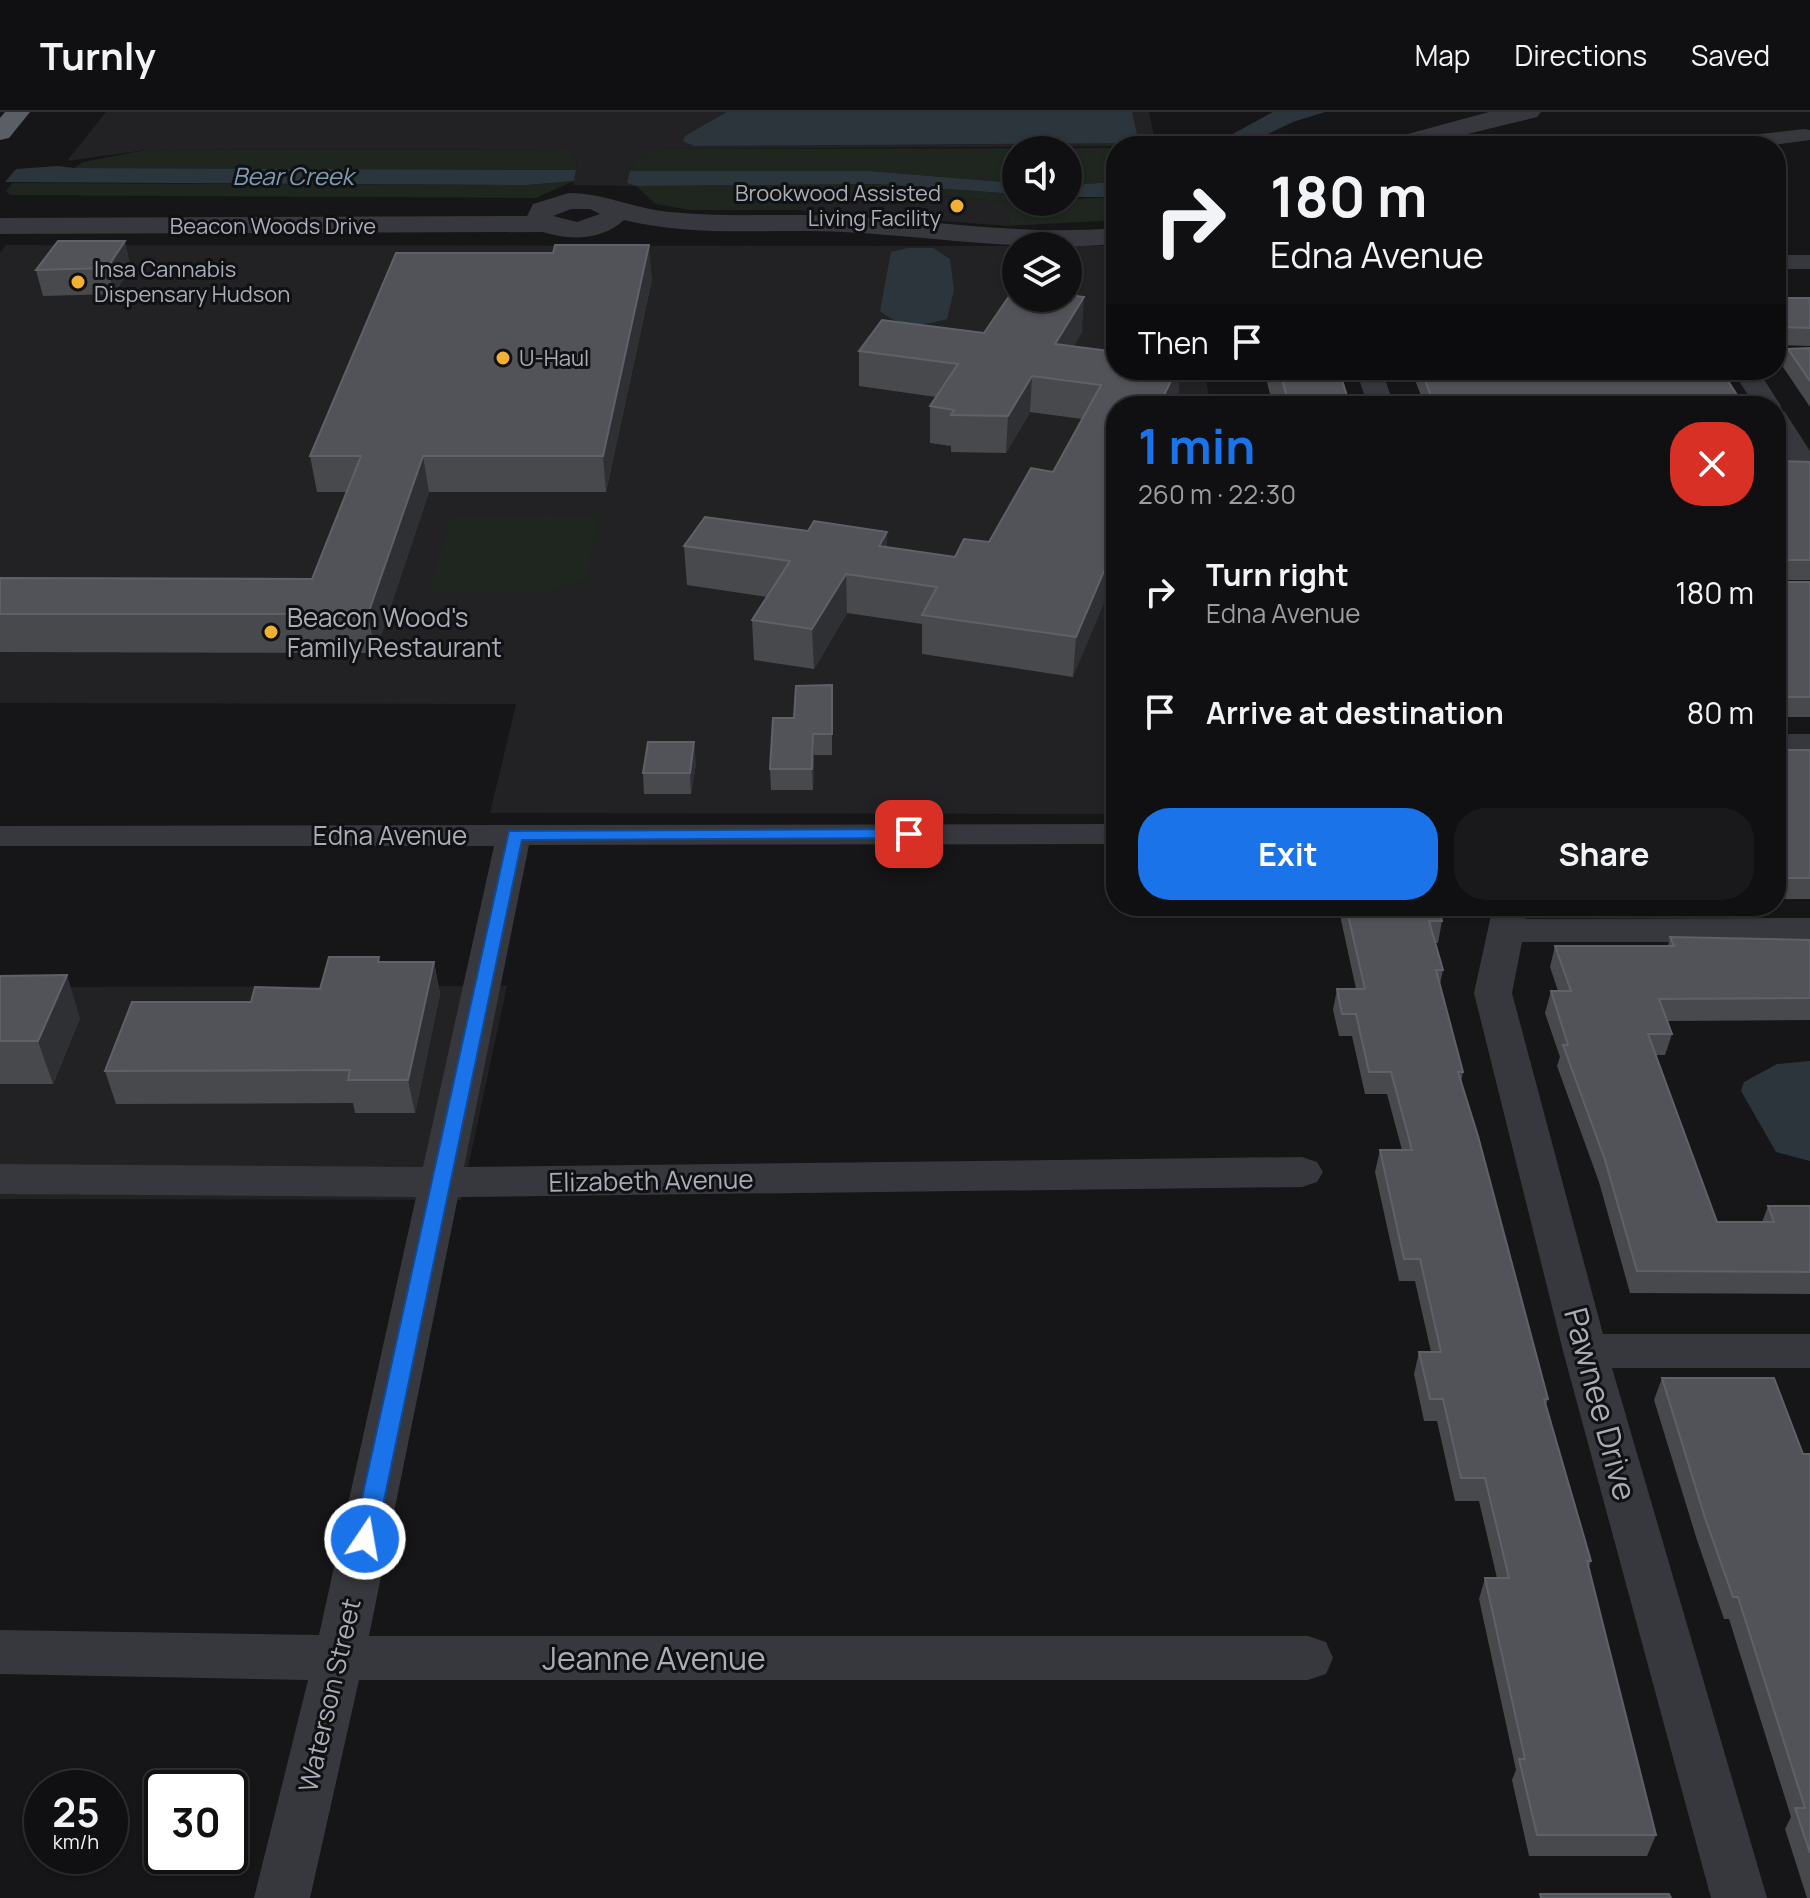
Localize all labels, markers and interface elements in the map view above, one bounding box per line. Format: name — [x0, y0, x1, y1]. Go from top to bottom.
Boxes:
text: Turnly — [40, 29, 156, 81]
text: Map — [1415, 36, 1470, 74]
text: Directions — [1514, 36, 1647, 74]
text: Saved — [1691, 36, 1770, 74]
map controls — [1002, 136, 1082, 312]
button: sound — [1002, 136, 1082, 216]
text: 180 m — [1270, 157, 1427, 234]
water label: Bear Creek — [233, 159, 357, 192]
icon: right — [1138, 168, 1242, 272]
place label: Brookwood Assisted Living Facility — [735, 178, 941, 233]
marker: Brookwood Assisted Living Facility — [948, 197, 966, 215]
street label: Beacon Woods Drive — [170, 211, 376, 241]
text: Edna Avenue — [1270, 230, 1484, 279]
button: layers — [1002, 232, 1082, 312]
place label: Insa Cannabis Dispensary Hudson — [94, 254, 290, 309]
marker: Insa Cannabis Dispensary Hudson — [69, 273, 87, 291]
icon: arrive — [1225, 320, 1269, 364]
text: Then — [1138, 322, 1209, 363]
place label: U-Haul — [519, 343, 589, 373]
marker: U-Haul — [494, 349, 512, 367]
text: 1 min — [1138, 413, 1255, 478]
button: close — [1670, 422, 1754, 506]
text: 260 m · 22:30 — [1138, 476, 1296, 512]
text: Turn right — [1206, 554, 1349, 595]
icon: right — [1138, 570, 1182, 614]
text: 180 m — [1675, 572, 1754, 613]
text: Edna Avenue — [1206, 595, 1360, 631]
place label: Beacon Wood's Family Restaurant — [287, 599, 502, 665]
marker: Beacon Wood's Family Restaurant — [262, 623, 280, 641]
icon: arrive — [1138, 690, 1182, 734]
text: Arrive at destination — [1206, 692, 1504, 733]
text: 80 m — [1687, 692, 1754, 733]
pin — [875, 800, 943, 868]
button: Exit — [1138, 808, 1438, 900]
button: Share — [1454, 808, 1754, 900]
icon: arrive — [887, 812, 931, 856]
street label: Edna Avenue — [313, 817, 467, 853]
street label: Elizabeth Avenue — [548, 1160, 754, 1200]
street label: Pawnee Drive — [1554, 1303, 1648, 1505]
position arrow — [323, 1497, 407, 1581]
street label: Waterson Street — [289, 1595, 369, 1795]
street label: Jeanne Avenue — [542, 1636, 766, 1680]
speed limit sign: 30 — [144, 1770, 248, 1874]
text: 25 — [52, 1784, 100, 1839]
text: km/h — [53, 1828, 99, 1855]

